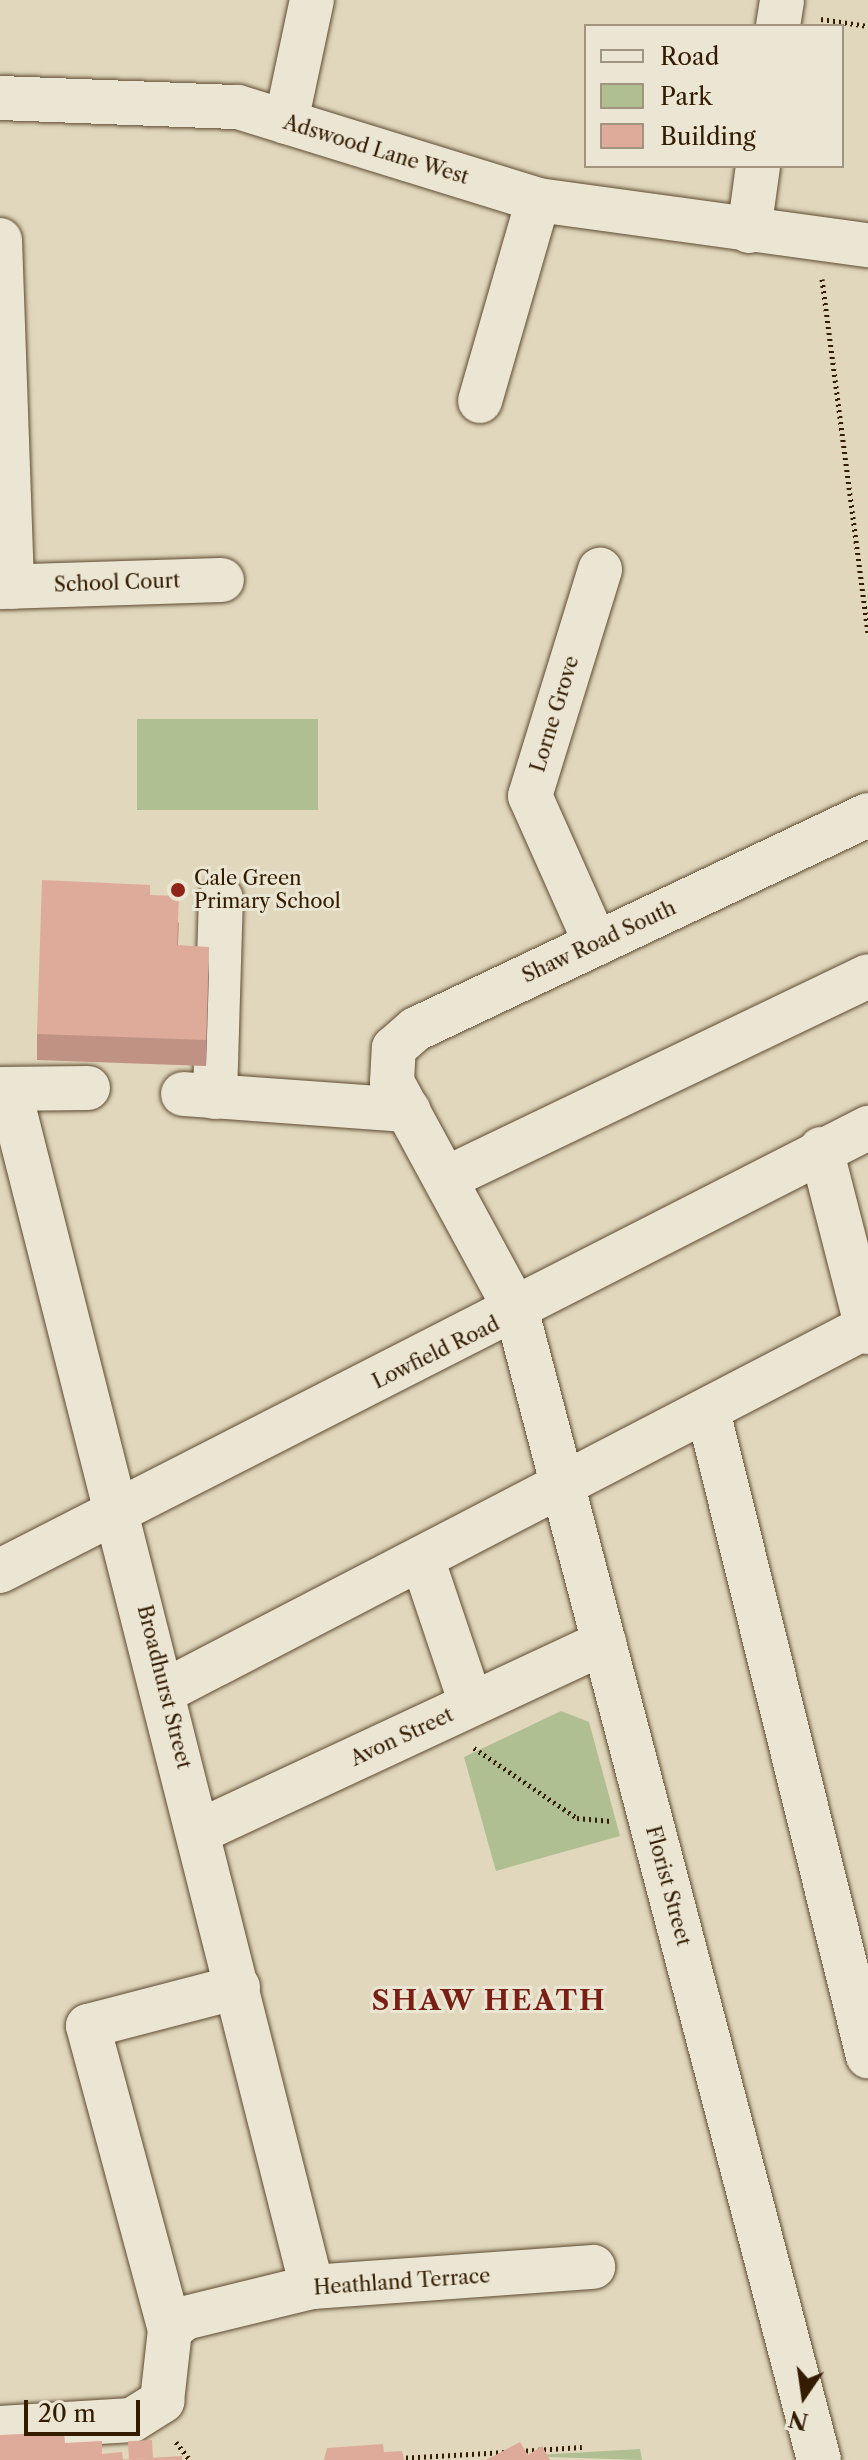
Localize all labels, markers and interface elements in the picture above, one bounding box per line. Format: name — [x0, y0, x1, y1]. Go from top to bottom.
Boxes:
legend — [584, 24, 844, 168]
text: Road — [660, 42, 719, 71]
text: Park — [660, 82, 712, 111]
street label: Adswood Lane West — [280, 110, 472, 190]
text: Building — [660, 122, 756, 151]
street label: School Court — [53, 569, 181, 597]
street label: Lorne Grove — [526, 653, 584, 775]
place label: Cale Green Primary School — [194, 866, 341, 913]
marker: Cale Green Primary School — [169, 881, 187, 899]
street label: Shaw Road South — [518, 896, 680, 988]
street label: Lowfield Road — [369, 1312, 503, 1394]
street label: Broadhurst Street — [132, 1603, 196, 1771]
street label: Avon Street — [347, 1703, 457, 1771]
street label: Florist Street — [640, 1823, 696, 1949]
district label: SHAW HEATH — [371, 1983, 607, 2017]
street label: Heathland Terrace — [312, 2264, 492, 2300]
north arrow — [764, 2356, 844, 2436]
scale bar — [28, 2384, 144, 2434]
text: 20 m — [38, 2399, 96, 2428]
text: N — [786, 2405, 811, 2435]

